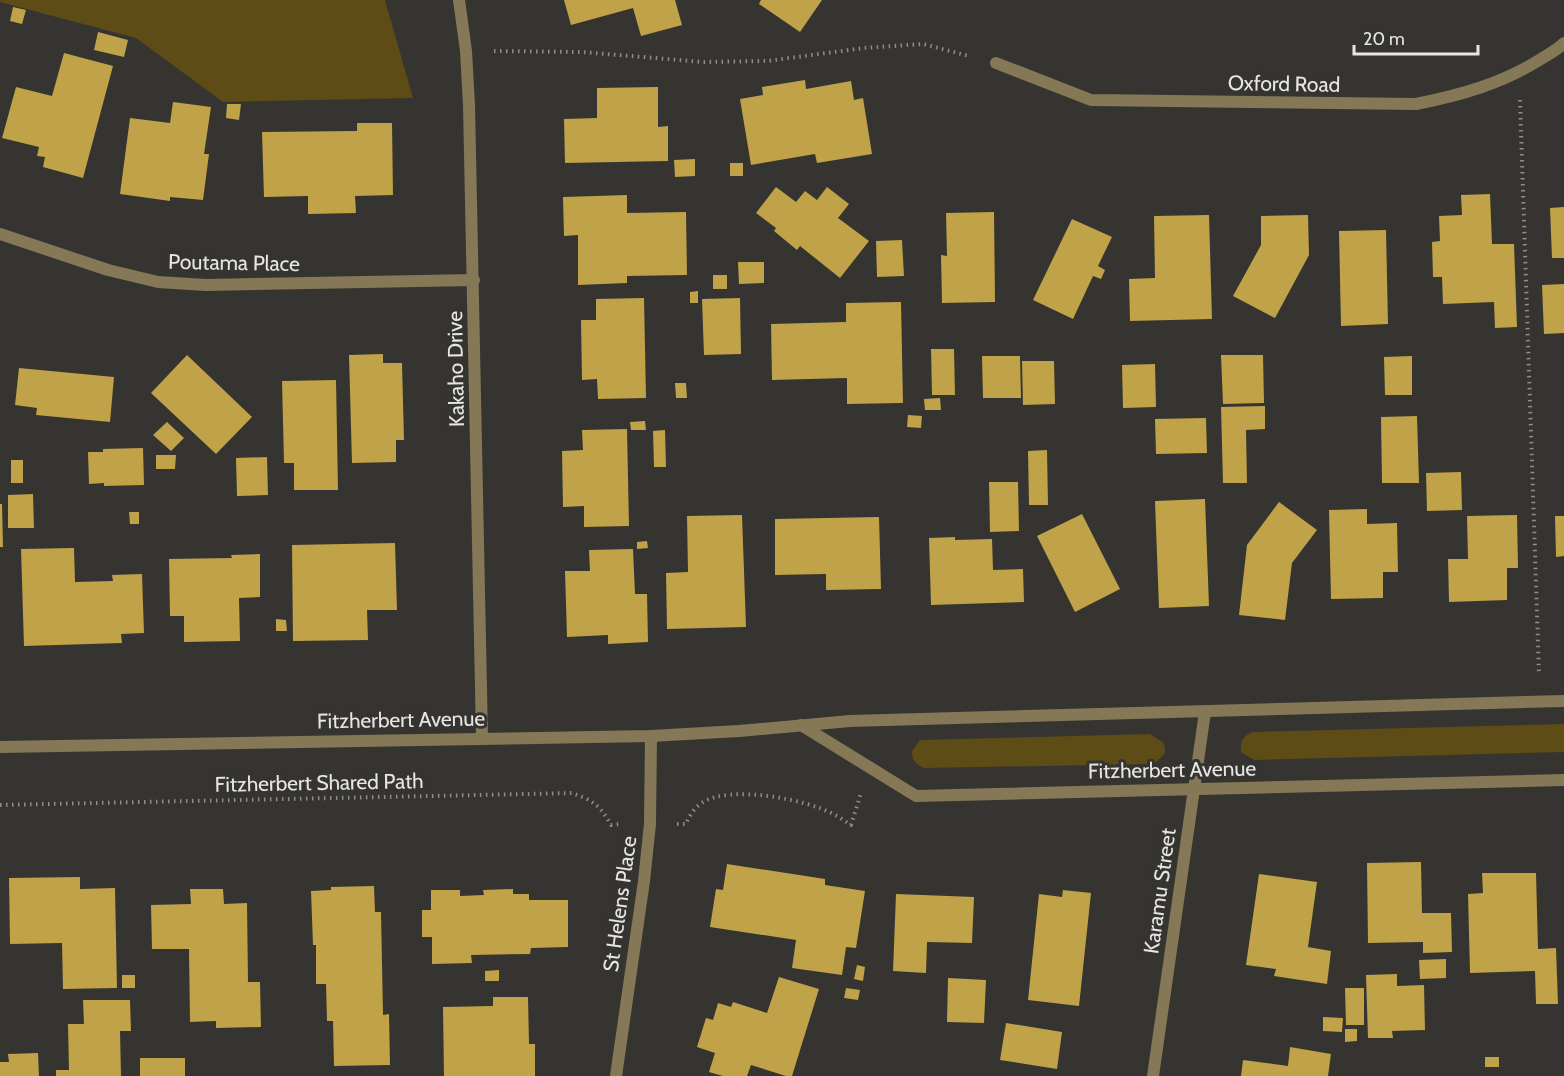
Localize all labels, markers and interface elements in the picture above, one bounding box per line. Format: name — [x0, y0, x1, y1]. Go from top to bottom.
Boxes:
scale bar — [1354, 18, 1478, 56]
text: 20 m — [1363, 28, 1405, 50]
street label: Oxford Road — [1228, 70, 1340, 97]
street label: Poutama Place — [168, 249, 300, 276]
street label: Kakaho Drive — [442, 310, 469, 427]
street label: Fitzherbert Avenue — [317, 706, 486, 733]
street label: Fitzherbert Avenue — [1088, 756, 1257, 783]
street label: Fitzherbert Shared Path — [214, 768, 424, 797]
street label: Karamu Street — [1138, 826, 1181, 955]
street label: St Helens Place — [598, 834, 641, 973]

